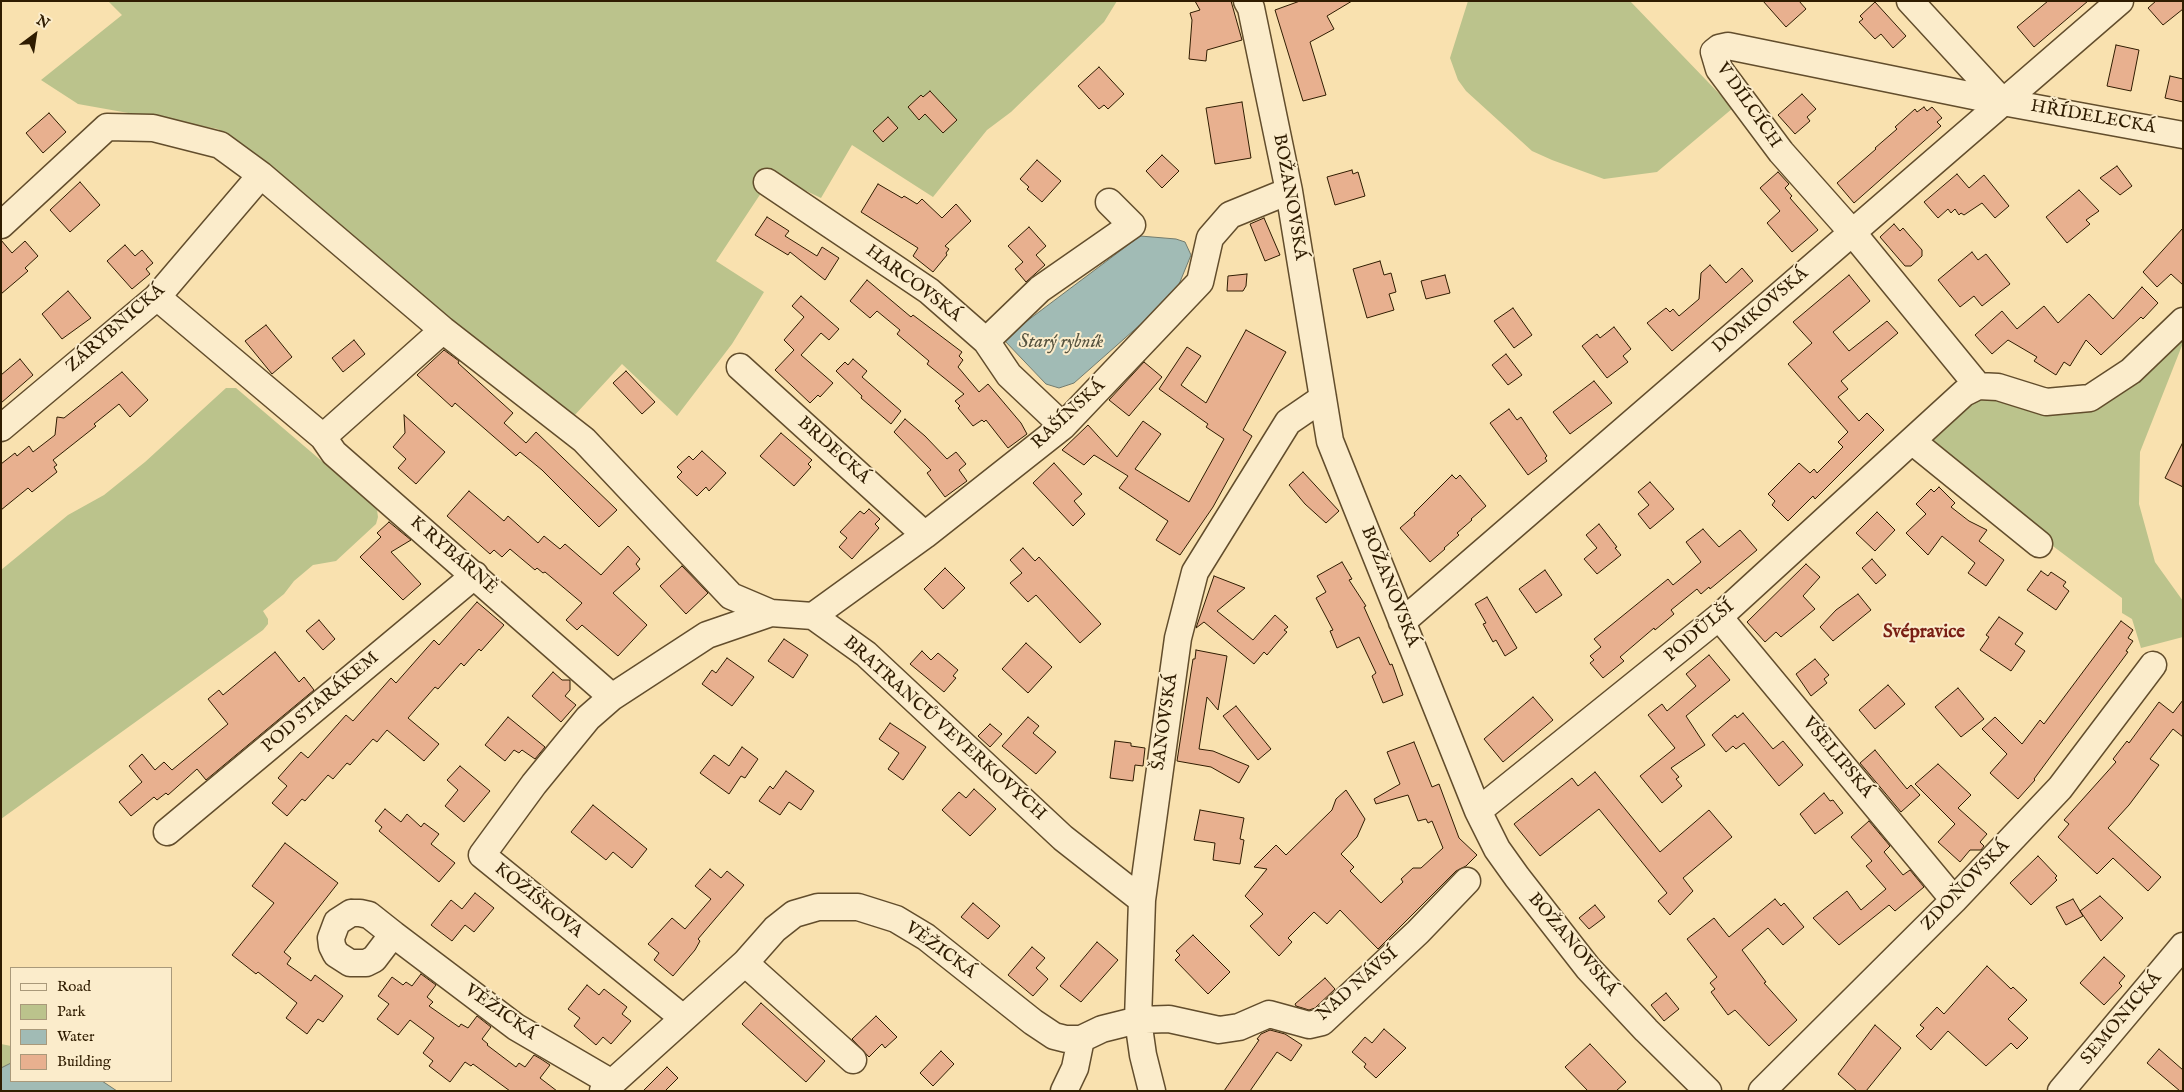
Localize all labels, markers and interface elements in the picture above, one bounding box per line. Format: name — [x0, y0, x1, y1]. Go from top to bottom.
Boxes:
north arrow — [10, 10, 60, 60]
text: N — [33, 11, 53, 33]
street label: V DÍLCÍCH — [1711, 59, 1785, 153]
street label: HŘÍDELECKÁ — [2029, 96, 2157, 140]
street label: BOŽANOVSKÁ — [1267, 132, 1311, 262]
street label: HARCOVSKÁ — [861, 241, 965, 327]
street label: DOMKOVSKÁ — [1709, 264, 1813, 358]
street label: ZÁRYBNICKÁ — [62, 280, 170, 378]
water label: Starý rybník — [1019, 332, 1103, 354]
street label: RAŠÍNSKÁ — [1028, 376, 1110, 454]
street label: BRDECKÁ — [792, 413, 874, 489]
street label: K RYBÁRNĚ — [405, 512, 501, 600]
street label: BOŽANOVSKÁ — [1355, 524, 1423, 650]
street label: PODŮLŠÍ — [1661, 597, 1739, 667]
district label: Svépravice — [1883, 622, 1965, 644]
street label: BRATRANCŮ VEVERKOVÝCH — [838, 632, 1050, 826]
street label: POD STARÁKEM — [258, 648, 384, 758]
street label: ŠANOVSKÁ — [1149, 672, 1183, 772]
street label: VŠELIPSKÁ — [1797, 713, 1877, 803]
street label: ZDOŇOVSKÁ — [1917, 836, 2015, 936]
street label: KOŽÍŠKOVA — [489, 859, 587, 943]
street label: BOŽANOVSKÁ — [1523, 889, 1621, 1001]
street label: VĚŽICKÁ — [900, 918, 980, 984]
street label: NAD NÁVSÍ — [1313, 944, 1403, 1026]
legend — [10, 967, 172, 1082]
street label: SEMONICKÁ — [2077, 968, 2167, 1070]
text: Road — [57, 977, 91, 996]
street label: VĚŽICKÁ — [460, 980, 540, 1046]
text: Park — [57, 1002, 86, 1021]
text: Water — [57, 1027, 94, 1046]
text: Building — [57, 1052, 111, 1071]

